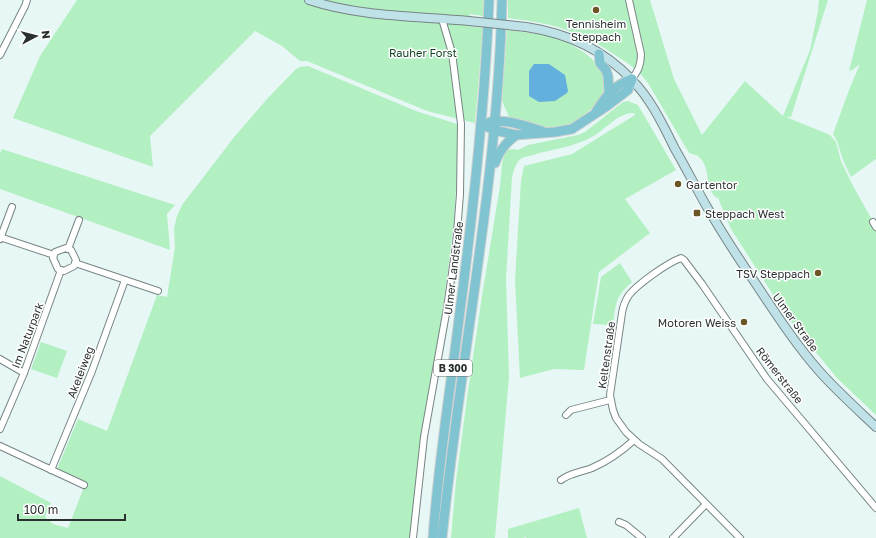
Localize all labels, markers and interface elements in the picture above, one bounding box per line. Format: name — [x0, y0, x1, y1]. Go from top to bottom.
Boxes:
marker: Tennisheim Steppach — [591, 5, 601, 15]
north arrow — [16, 16, 56, 56]
place label: Tennisheim Steppach — [566, 17, 626, 43]
text: N — [39, 30, 53, 40]
park label: Rauher Forst — [389, 46, 457, 59]
place label: Gartentor — [686, 178, 738, 191]
marker: Gartentor — [673, 179, 683, 189]
place label: Steppach West — [705, 207, 785, 220]
marker: Steppach West — [692, 208, 702, 218]
street label: Ulmer Landstraße — [441, 220, 465, 316]
place label: TSV Steppach — [736, 267, 810, 280]
marker: TSV Steppach — [813, 268, 823, 278]
street label: Ulmer Straße — [770, 290, 822, 354]
street label: Im Naturpark — [9, 300, 45, 370]
place label: Motoren Weiss — [658, 316, 736, 329]
marker: Motoren Weiss — [739, 317, 749, 327]
street label: Keltenstraße — [595, 320, 617, 390]
street label: Akeleiweg — [64, 344, 96, 400]
street label: Römerstraße — [754, 344, 806, 406]
road number: B 300 — [434, 360, 472, 376]
scale bar — [18, 496, 125, 522]
text: 100 m — [24, 502, 58, 517]

